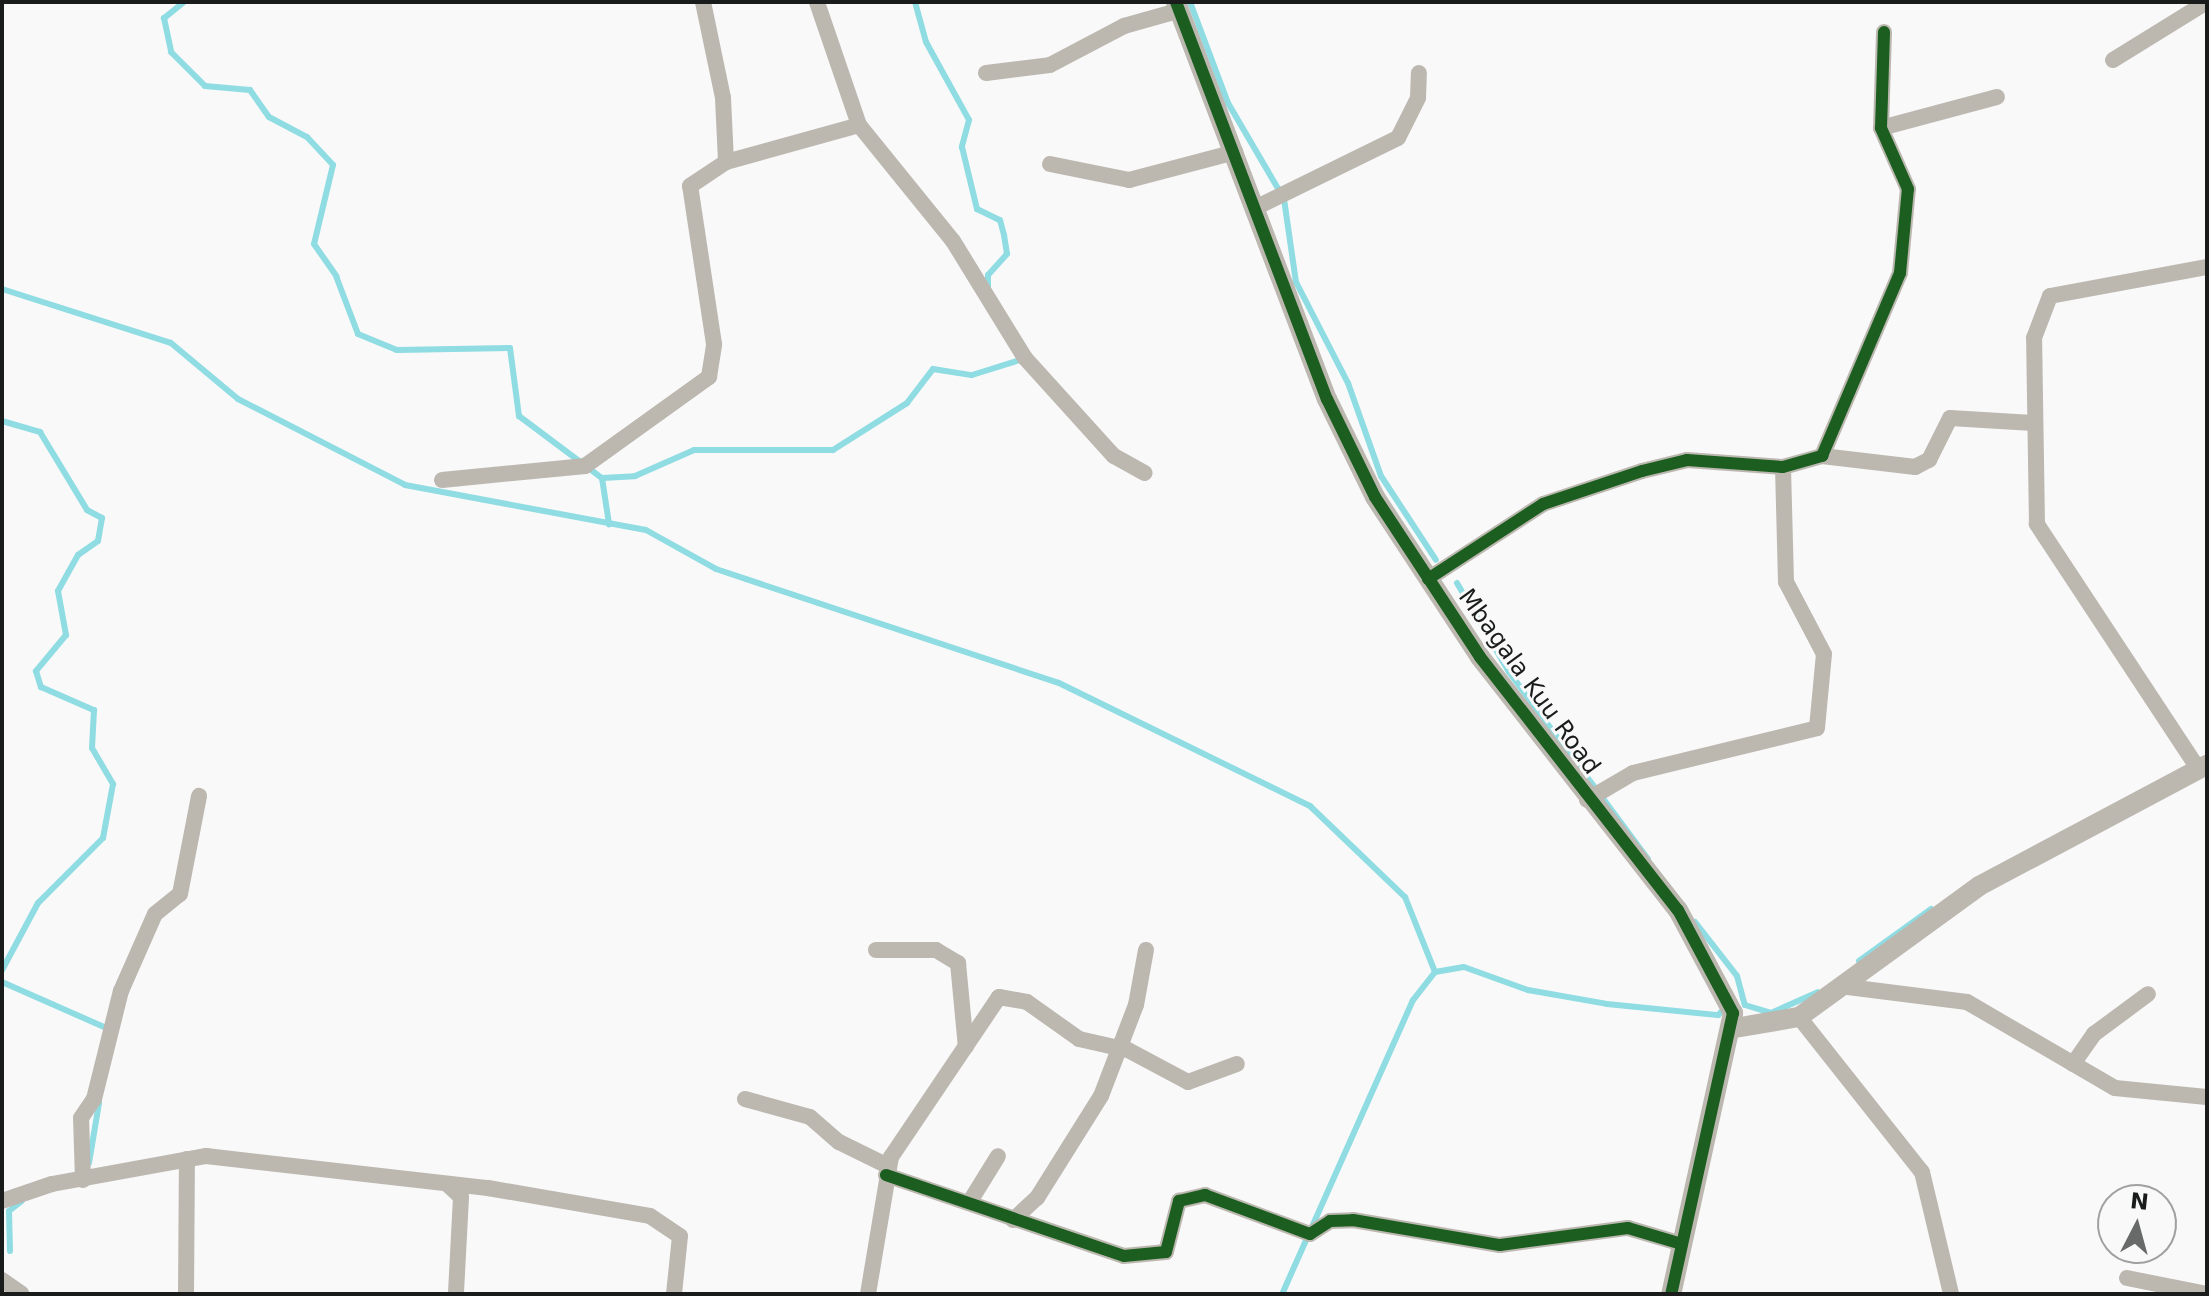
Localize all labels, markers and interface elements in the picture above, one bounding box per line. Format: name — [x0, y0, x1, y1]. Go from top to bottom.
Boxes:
street label: Mbagala Kuu Road — [1452, 584, 1606, 780]
north arrow — [2097, 1184, 2177, 1264]
text: N — [2129, 1188, 2150, 1215]

